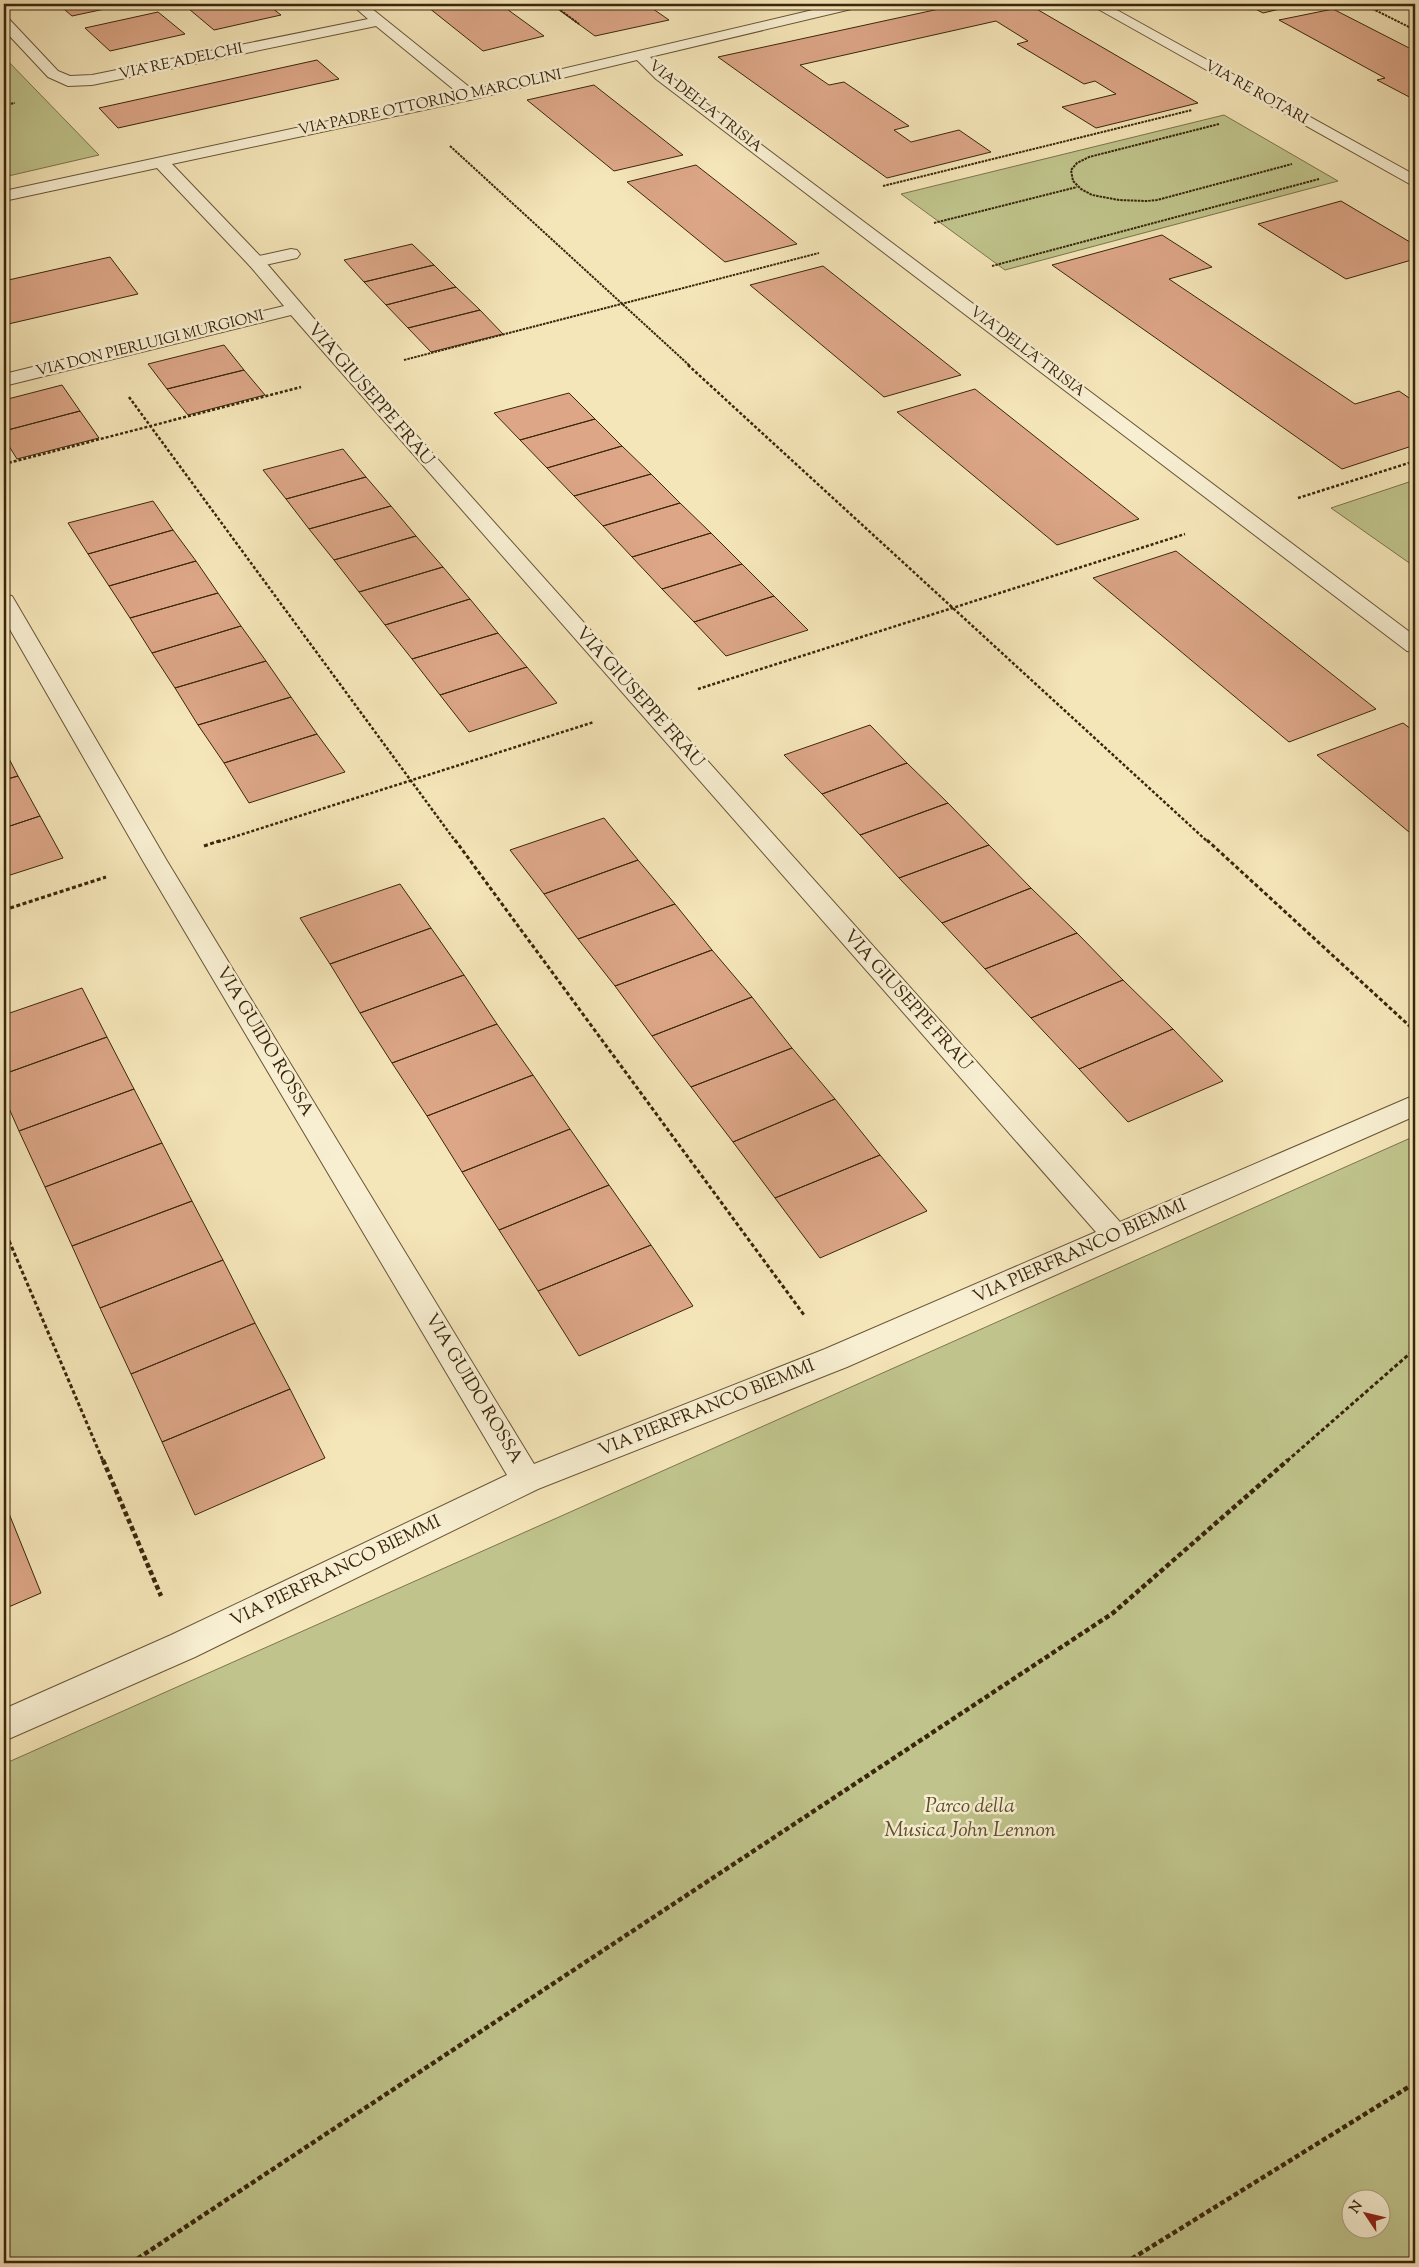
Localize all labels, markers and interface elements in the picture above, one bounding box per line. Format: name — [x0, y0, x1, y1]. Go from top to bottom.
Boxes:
street label: VIA RE ADELCHI — [117, 39, 245, 85]
street label: VIA DELLA TRISIA — [644, 56, 766, 158]
street label: VIA RE ROTARI — [1200, 56, 1312, 130]
street label: VIA PADRE OTTORINO MARCOLINI — [296, 65, 564, 141]
street label: VIA DELLA TRISIA — [965, 302, 1089, 402]
street label: VIA DON PIERLUIGI MURGIONI — [34, 305, 266, 383]
street label: VIA GIUSEPPE FRAU — [301, 318, 440, 472]
street label: VIA GIUSEPPE FRAU — [568, 622, 710, 775]
street label: VIA GIUSEPPE FRAU — [836, 925, 978, 1078]
street label: VIA GUIDO ROSSA — [209, 962, 319, 1122]
street label: VIA PIERFRANCO BIEMMI — [969, 1193, 1191, 1311]
street label: VIA GUIDO ROSSA — [418, 1309, 528, 1469]
street label: VIA PIERFRANCO BIEMMI — [595, 1354, 819, 1464]
street label: VIA PIERFRANCO BIEMMI — [226, 1510, 446, 1634]
park label: Parco della Musica John Lennon — [884, 1792, 1056, 1846]
north arrow — [1342, 2190, 1392, 2240]
text: N — [1346, 2197, 1368, 2218]

